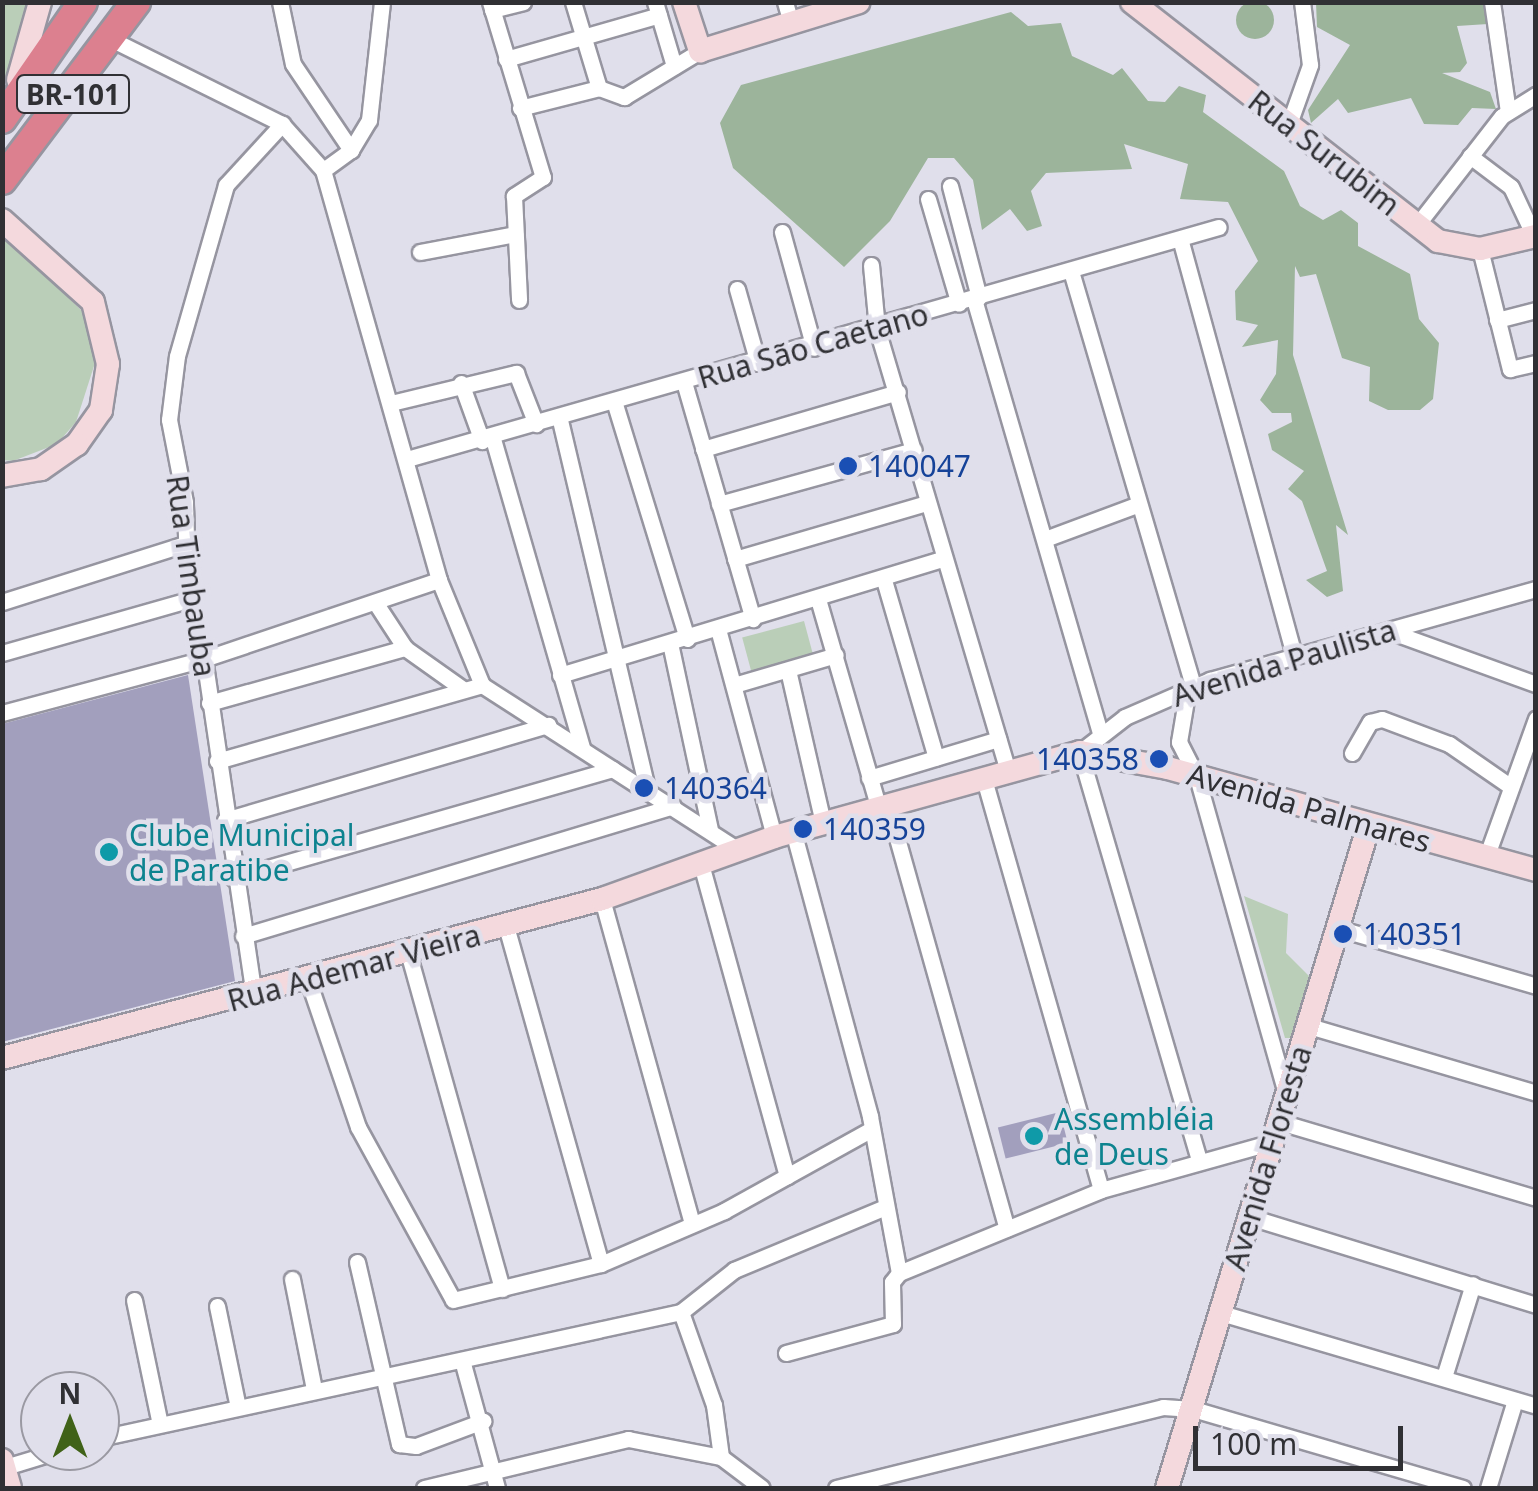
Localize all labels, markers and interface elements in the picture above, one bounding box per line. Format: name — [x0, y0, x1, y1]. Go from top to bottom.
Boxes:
road number: BR-101 — [15, 71, 130, 117]
street label: Rua Surubim — [1241, 83, 1407, 223]
street label: Rua São Caetano — [694, 296, 932, 396]
place label: 140047 — [868, 448, 971, 484]
marker: 140047 — [837, 455, 859, 477]
street label: Rua Timbauba — [159, 473, 223, 679]
street label: Avenida Paulista — [1168, 612, 1400, 714]
place label: 140358 — [1036, 741, 1139, 777]
marker: 140358 — [1148, 748, 1170, 770]
street label: Avenida Palmares — [1183, 756, 1435, 860]
place label: 140364 — [664, 770, 767, 806]
marker: 140364 — [633, 777, 655, 799]
place label: 140359 — [823, 811, 926, 847]
place label: Clube Municipal de Paratibe — [129, 817, 355, 888]
marker: 140359 — [792, 818, 814, 840]
marker: Clube Municipal de Paratibe — [98, 841, 120, 863]
place label: 140351 — [1363, 916, 1466, 952]
street label: Rua Ademar Vieira — [224, 917, 484, 1019]
marker: 140351 — [1332, 923, 1354, 945]
street label: Avenida Floresta — [1217, 1041, 1319, 1275]
place label: Assembléia de Deus — [1054, 1101, 1215, 1172]
marker: Assembléia de Deus — [1023, 1125, 1045, 1147]
north arrow — [20, 1371, 120, 1471]
text: N — [59, 1374, 81, 1412]
scale bar — [1198, 1406, 1408, 1468]
text: 100 m — [1210, 1423, 1297, 1464]

